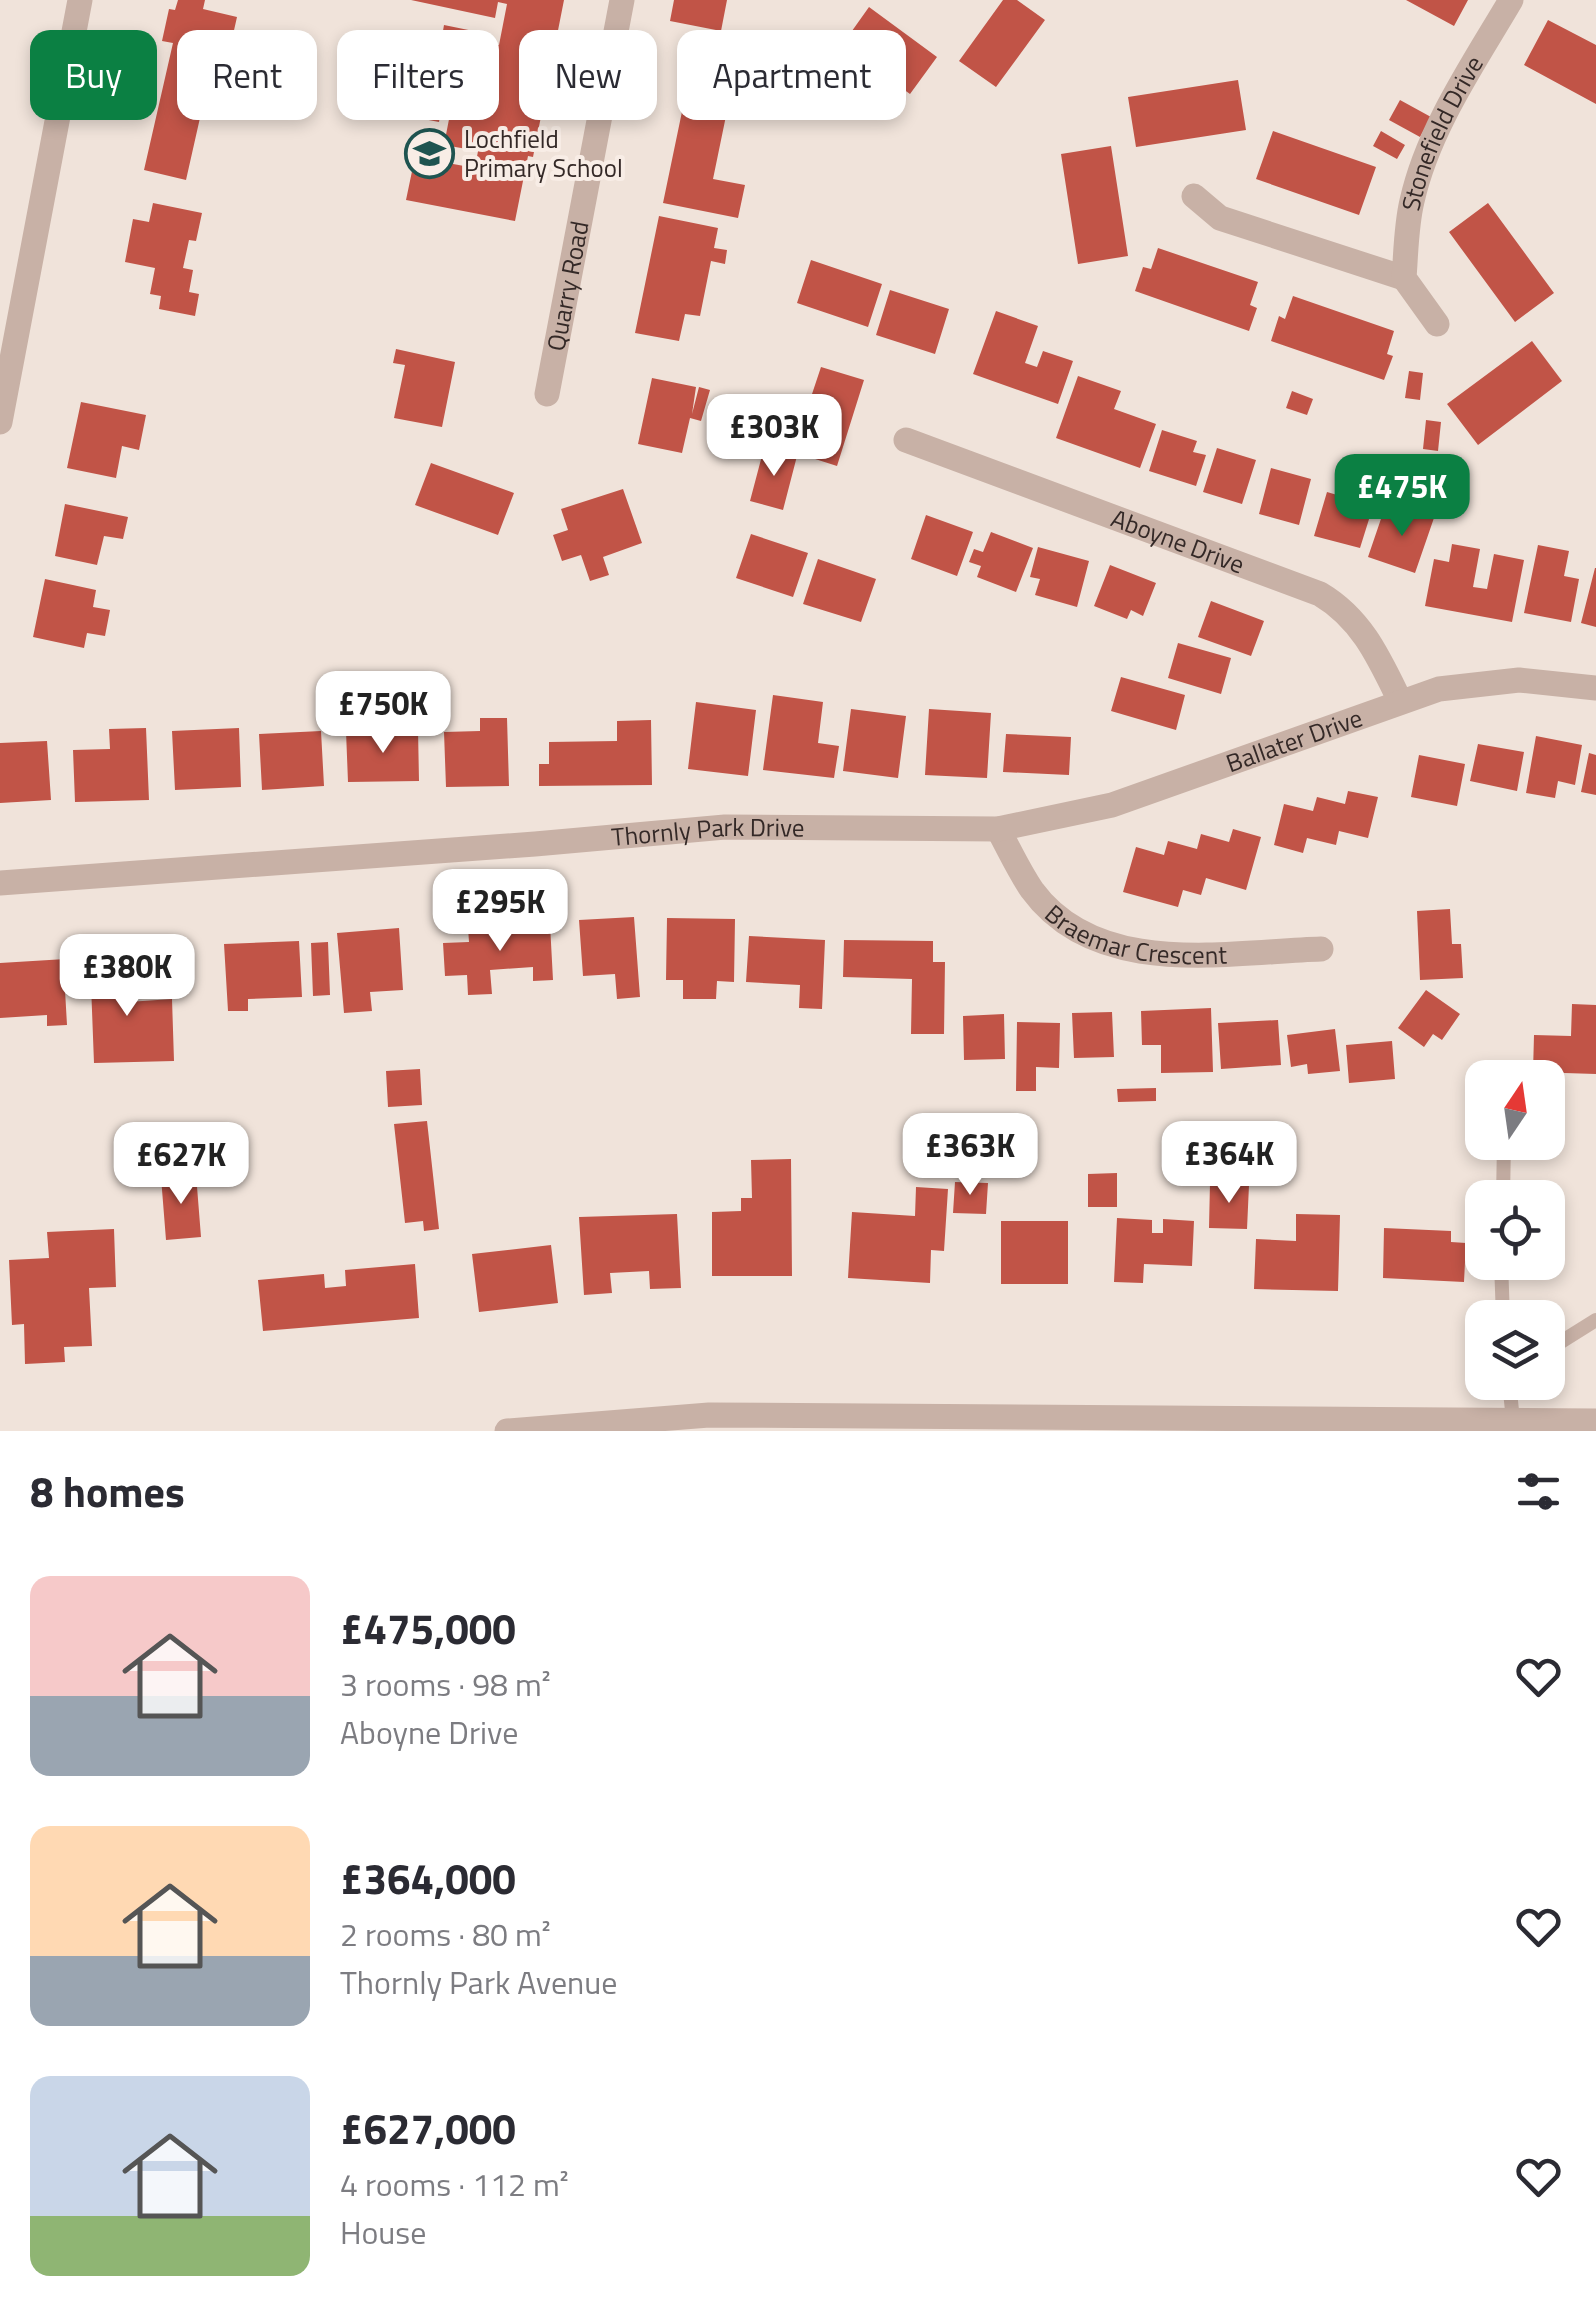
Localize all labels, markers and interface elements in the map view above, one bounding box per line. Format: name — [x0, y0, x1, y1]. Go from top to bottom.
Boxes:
chip: Buy — [30, 30, 157, 120]
chip: Rent — [177, 30, 317, 120]
chip: Filters — [337, 30, 499, 120]
chip: New — [519, 30, 657, 120]
chip: Apartment — [677, 30, 906, 120]
street label: Stonefield Drive — [1391, 48, 1492, 214]
place label: Lochfield Primary School — [464, 120, 623, 187]
school or university icon: Lochfield Primary School — [403, 127, 455, 179]
street label: Quarry Road — [537, 218, 599, 354]
pin: £303K — [704, 394, 844, 479]
text: £303K — [729, 402, 819, 450]
pin: £475K — [1332, 454, 1472, 539]
text: £475K — [1357, 462, 1447, 510]
street label: Aboyne Drive — [1106, 499, 1250, 583]
pin: £750K — [313, 671, 453, 756]
text: £750K — [338, 679, 428, 727]
street label: Ballater Drive — [1221, 699, 1368, 782]
street label: Thornly Park Drive — [610, 808, 805, 856]
pin: £295K — [430, 869, 570, 954]
text: £295K — [455, 877, 545, 925]
street label: Braemar Crescent — [1037, 895, 1228, 974]
pin: £380K — [57, 934, 197, 1019]
text: £380K — [82, 942, 172, 990]
north arrow — [1465, 1060, 1565, 1160]
map controls — [1465, 1060, 1565, 1400]
pin: £363K — [900, 1113, 1040, 1198]
text: £363K — [925, 1121, 1015, 1169]
pin: £364K — [1159, 1121, 1299, 1206]
pin: £627K — [111, 1122, 251, 1207]
text: £364K — [1184, 1129, 1274, 1177]
text: £627K — [136, 1130, 226, 1178]
button: locate — [1465, 1180, 1565, 1280]
button: layers — [1465, 1300, 1565, 1400]
text: 8 homes — [30, 1459, 185, 1523]
icon: filters — [1511, 1464, 1566, 1519]
text: £475,000 — [340, 1596, 516, 1660]
icon: home — [110, 1616, 230, 1736]
icon: heart — [1511, 1649, 1566, 1704]
text: 3 rooms · 98 m² — [340, 1660, 551, 1708]
text: Aboyne Drive — [340, 1708, 518, 1756]
text: £364,000 — [340, 1846, 516, 1910]
icon: home — [110, 1866, 230, 1986]
icon: heart — [1511, 1899, 1566, 1954]
text: 2 rooms · 80 m² — [340, 1910, 551, 1958]
text: Thornly Park Avenue — [340, 1958, 617, 2006]
text: £627,000 — [340, 2096, 516, 2160]
icon: home — [110, 2116, 230, 2236]
icon: heart — [1511, 2149, 1566, 2204]
text: 4 rooms · 112 m² — [340, 2160, 569, 2208]
text: House — [340, 2208, 426, 2256]

